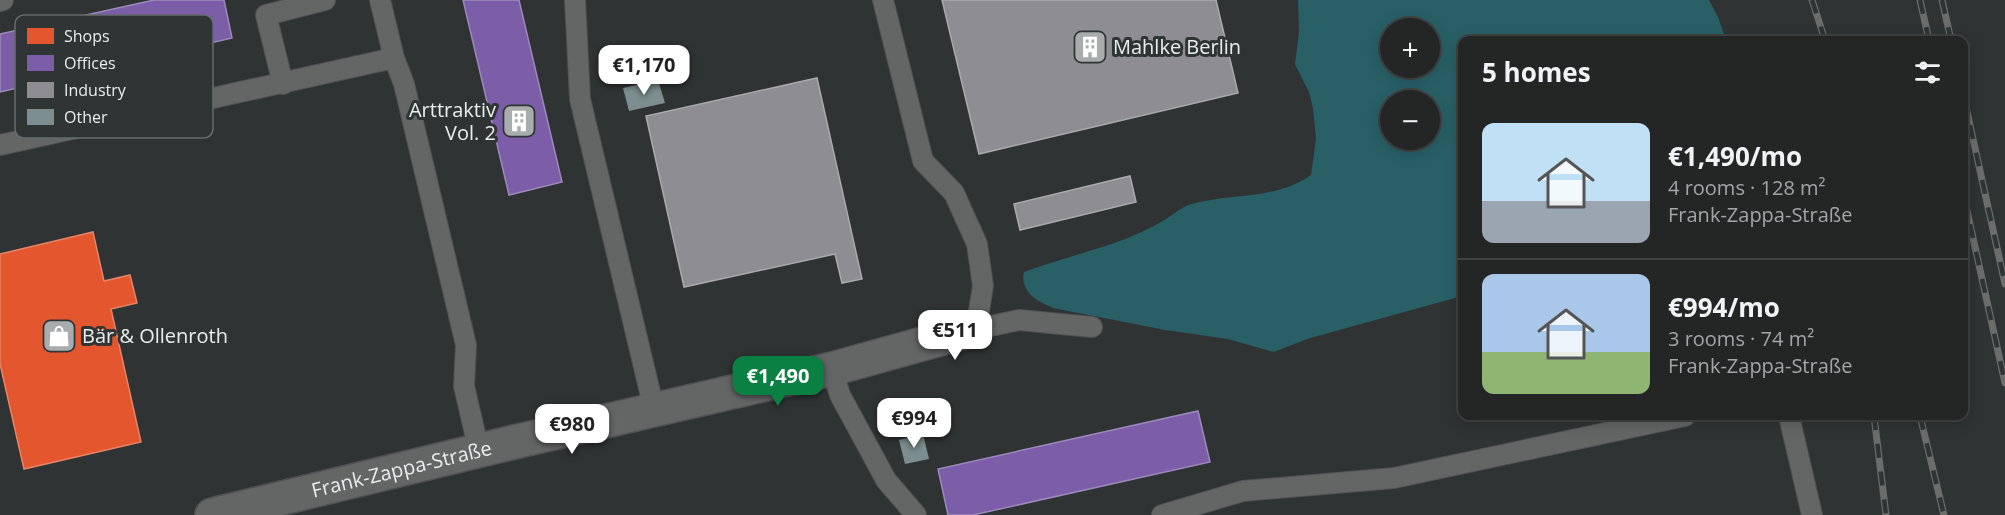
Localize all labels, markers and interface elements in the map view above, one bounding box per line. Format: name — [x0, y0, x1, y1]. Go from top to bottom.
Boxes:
legend — [15, 15, 213, 138]
map controls — [1380, 18, 1440, 150]
button: + — [1380, 18, 1440, 78]
text: Shops — [64, 25, 110, 47]
building icon: Mahlke Berlin — [1072, 29, 1108, 65]
place label: Mahlke Berlin — [1113, 33, 1241, 60]
pin: €1,170 — [595, 45, 693, 96]
text: €1,170 — [613, 51, 675, 78]
text: Offices — [64, 52, 116, 74]
text: 5 homes — [1482, 54, 1591, 90]
icon: filters — [1911, 56, 1944, 89]
text: Industry — [64, 79, 127, 101]
button: − — [1380, 90, 1440, 150]
place label: Arttraktiv Vol. 2 — [409, 96, 496, 146]
building icon: Arttraktiv Vol. 2 — [501, 103, 537, 139]
text: Other — [64, 106, 108, 128]
text: €1,490/mo — [1668, 138, 1802, 174]
icon: home — [1530, 147, 1602, 219]
text: 4 rooms · 128 m² — [1668, 174, 1826, 201]
text: Frank-Zappa-Straße — [1668, 201, 1852, 228]
text: €994/mo — [1668, 289, 1780, 325]
icon: home — [1530, 298, 1602, 370]
pin: €511 — [919, 310, 991, 361]
text: €511 — [932, 316, 978, 343]
shop icon: Bär & Ollenroth — [41, 318, 77, 354]
place label: Bär & Ollenroth — [82, 322, 228, 349]
text: 3 rooms · 74 m² — [1668, 325, 1814, 352]
text: Frank-Zappa-Straße — [1668, 352, 1852, 379]
pin: €1,490 — [729, 356, 827, 407]
text: €1,490 — [747, 362, 809, 389]
pin: €994 — [878, 398, 950, 449]
pin: €980 — [536, 404, 608, 455]
text: €994 — [891, 404, 937, 431]
text: €980 — [549, 410, 595, 437]
street label: Frank-Zappa-Straße — [309, 434, 494, 504]

